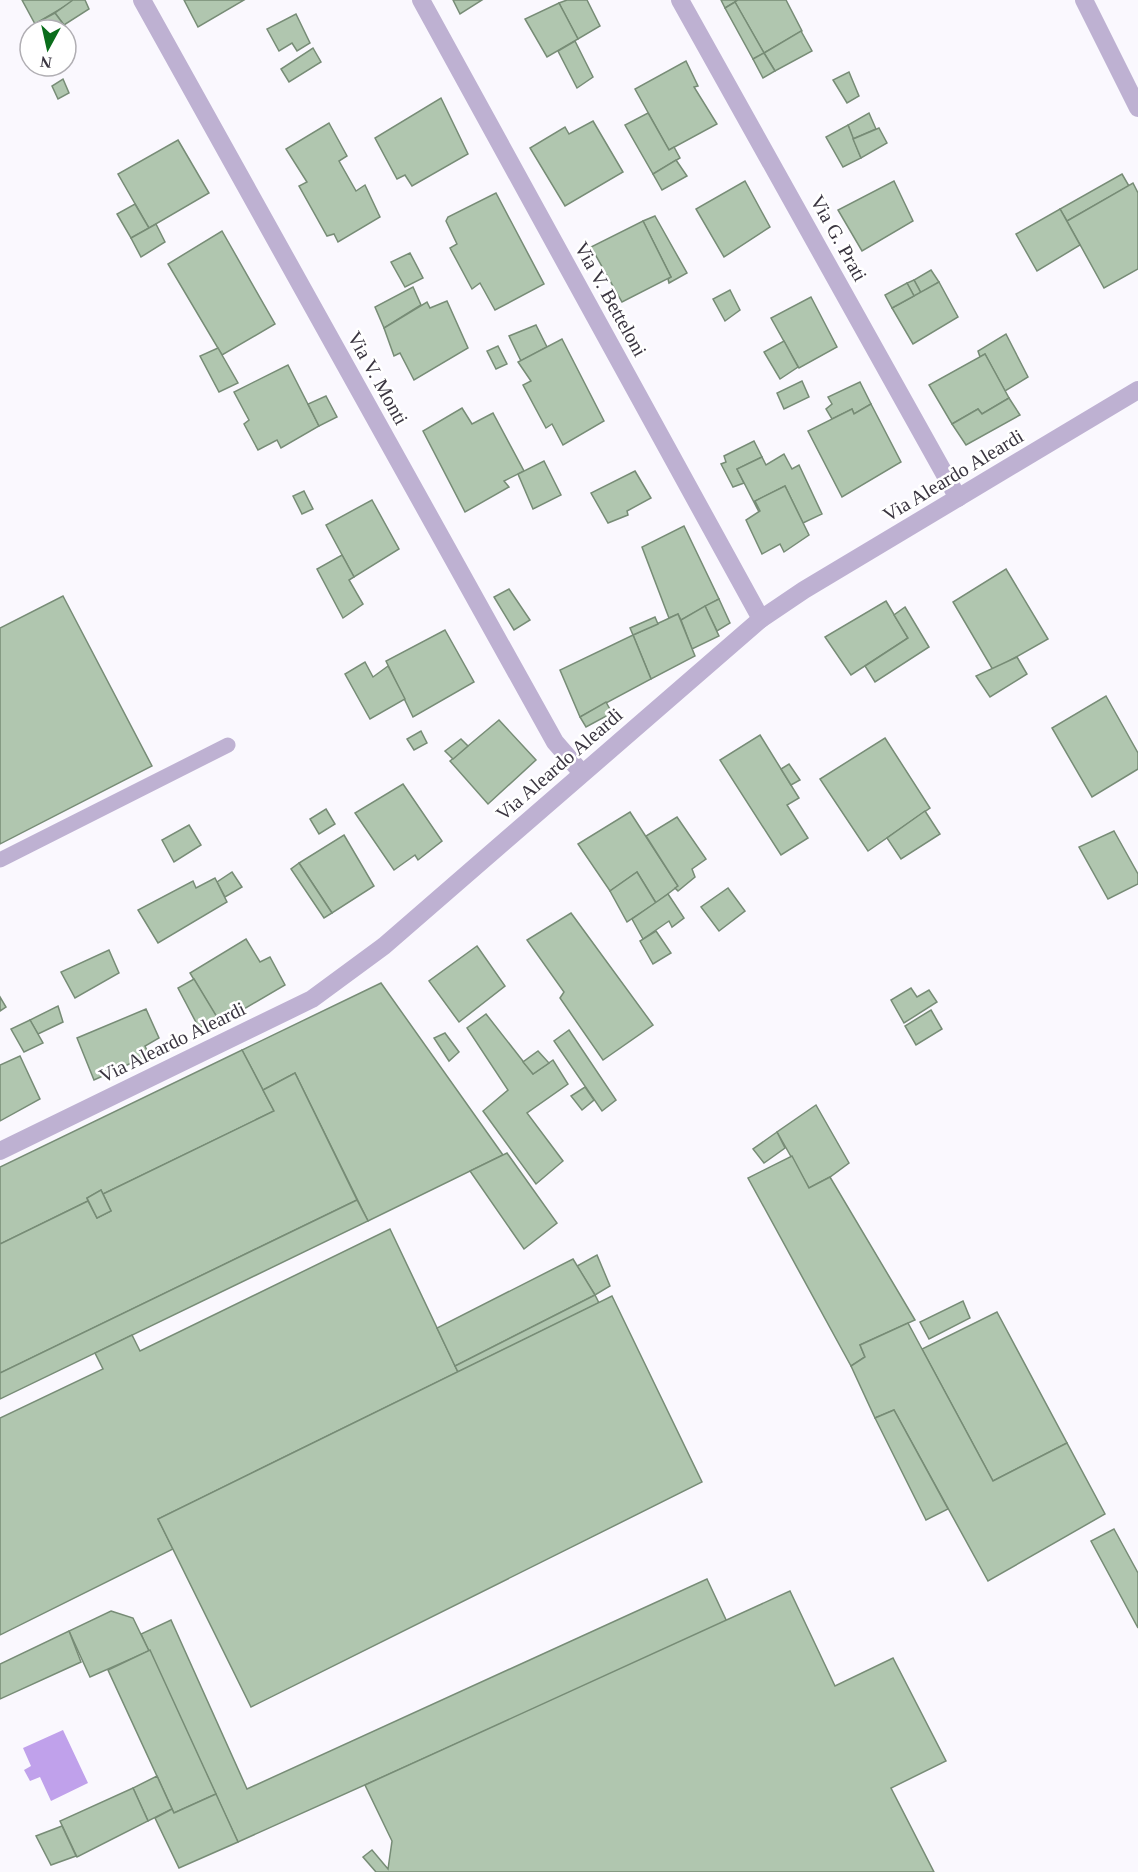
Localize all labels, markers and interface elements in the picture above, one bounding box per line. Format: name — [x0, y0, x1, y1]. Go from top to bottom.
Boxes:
north arrow — [18, 18, 78, 78]
text: N — [39, 53, 53, 72]
street label: Via G. Prati — [806, 191, 872, 285]
street label: Via V. Betteloni — [570, 238, 652, 360]
street label: Via V. Monti — [343, 328, 413, 429]
street label: Via Aleardo Aleardi — [879, 424, 1028, 526]
street label: Via Aleardo Aleardi — [491, 703, 627, 825]
street label: Via Aleardo Aleardi — [95, 997, 249, 1087]

